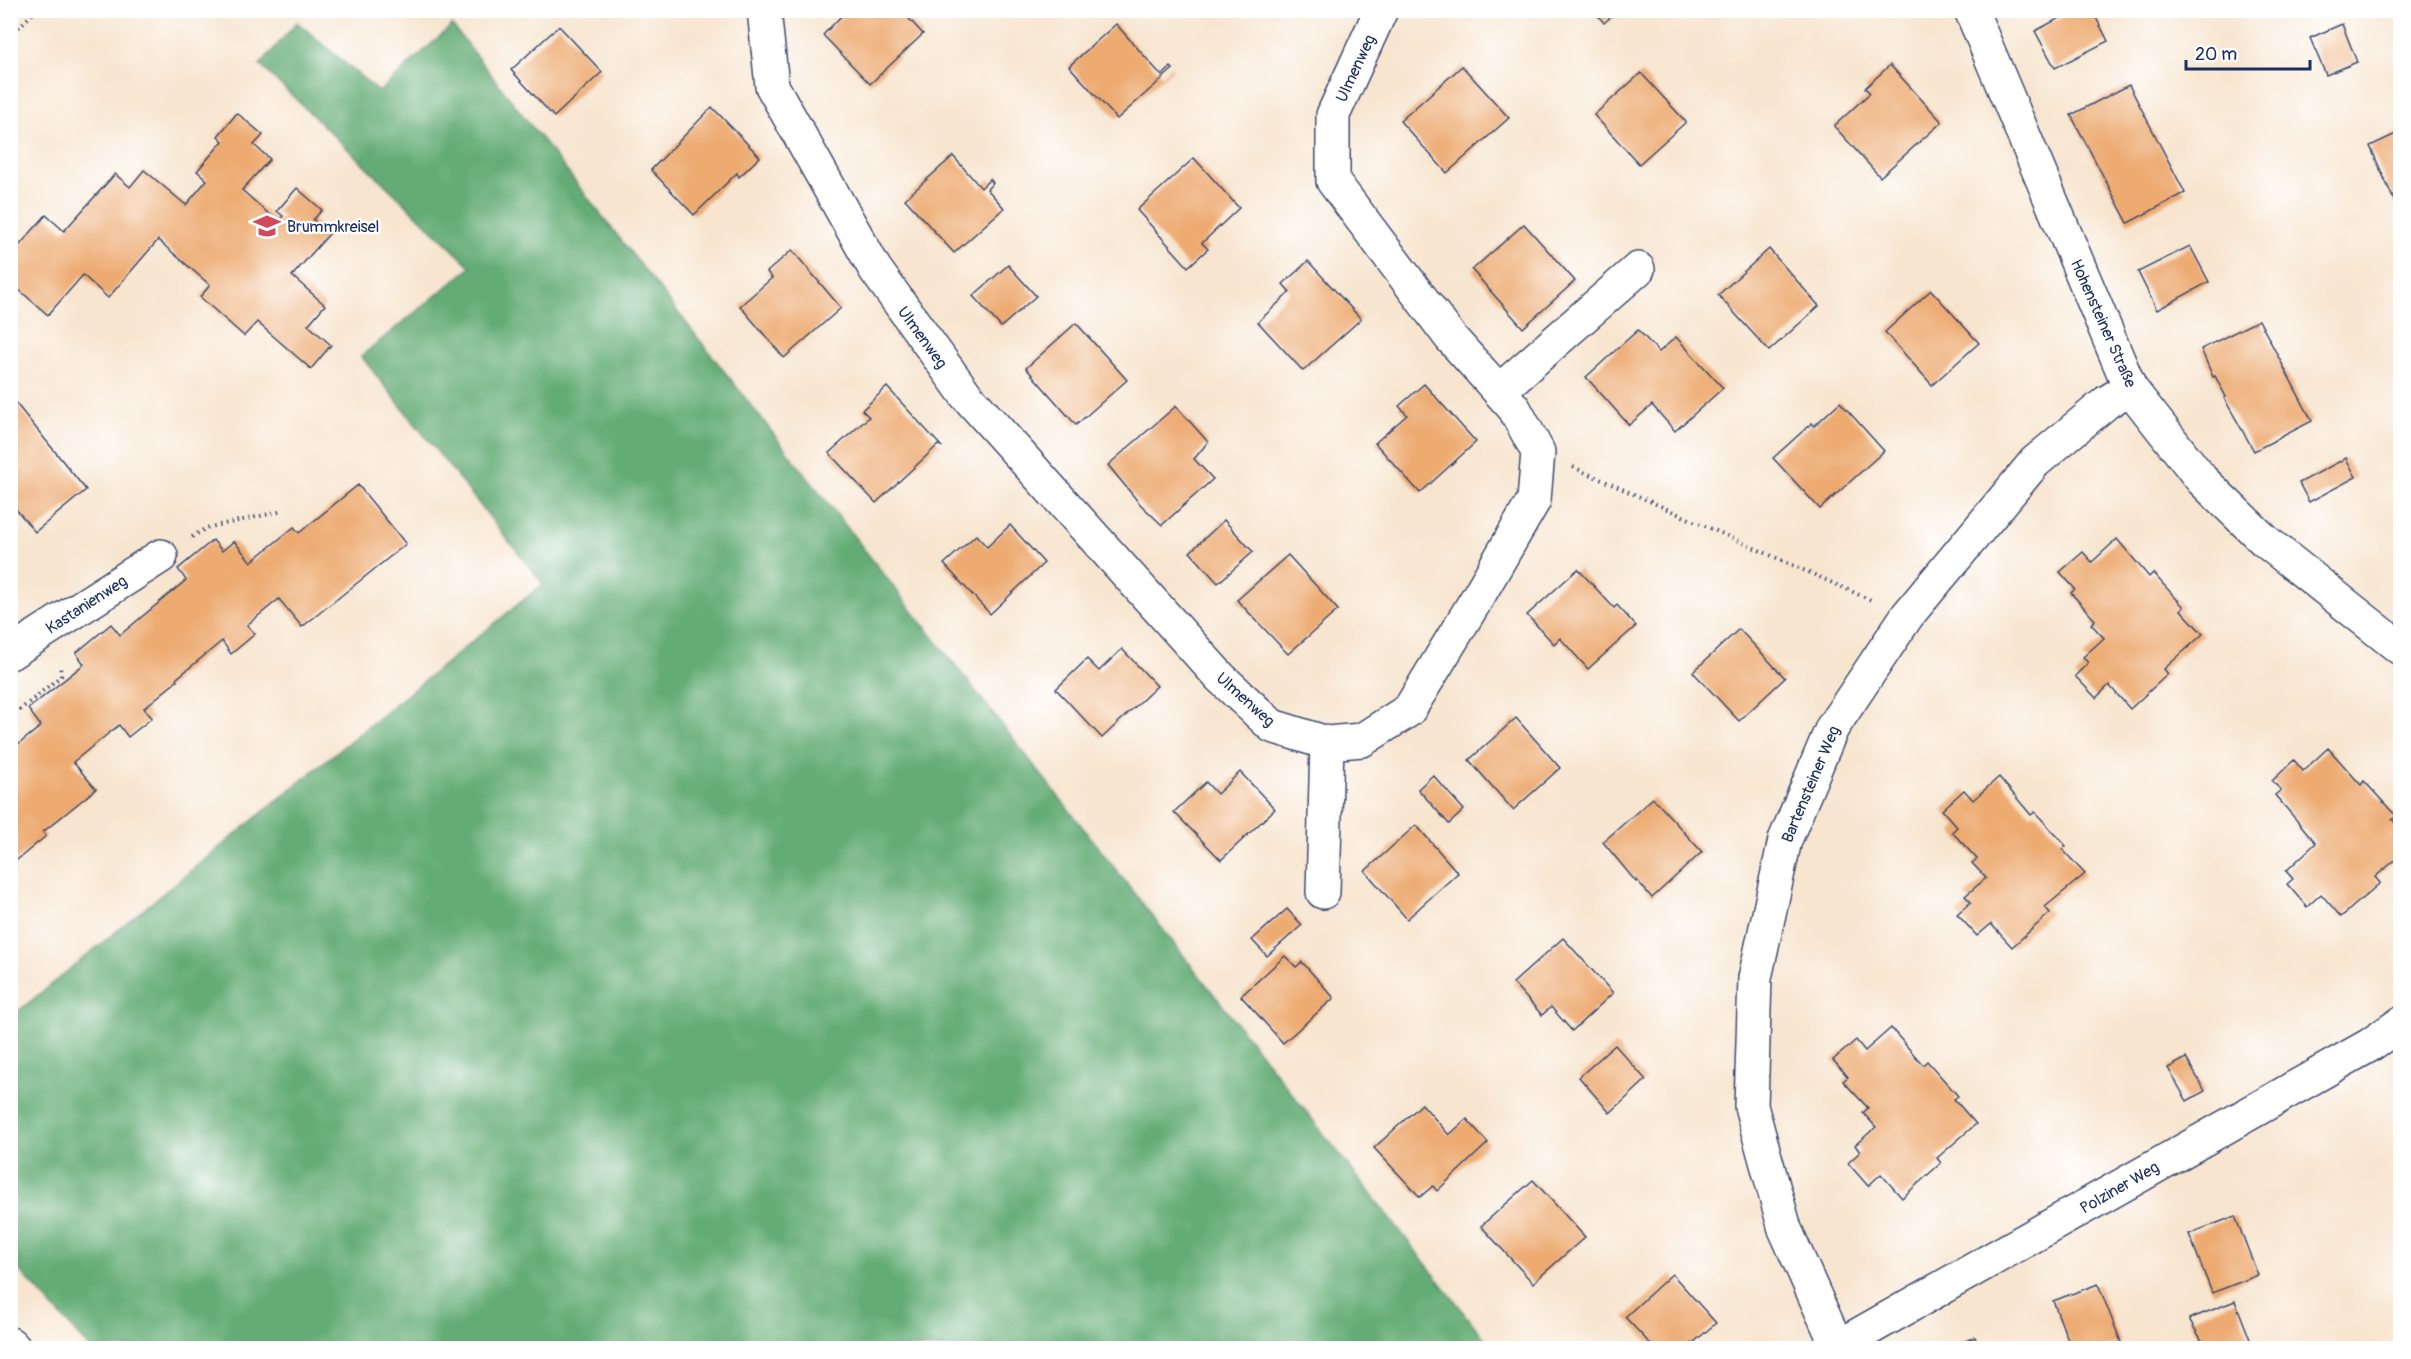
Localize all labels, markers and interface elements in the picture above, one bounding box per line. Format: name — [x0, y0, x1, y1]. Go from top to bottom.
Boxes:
street label: Ulmenweg — [1332, 32, 1380, 105]
scale bar — [2186, 33, 2310, 71]
text: 20 m — [2195, 43, 2237, 66]
school or university icon: Brummkreisel — [252, 211, 282, 241]
place label: Brummkreisel — [287, 217, 379, 237]
street label: Hohensteiner Straße — [2066, 256, 2140, 391]
street label: Ulmenweg — [893, 303, 951, 373]
street label: Kastanienweg — [42, 571, 131, 639]
street label: Ulmenweg — [1212, 668, 1279, 731]
street label: Bartensteiner Weg — [1777, 723, 1845, 846]
street label: Polziner Weg — [2076, 1157, 2163, 1219]

